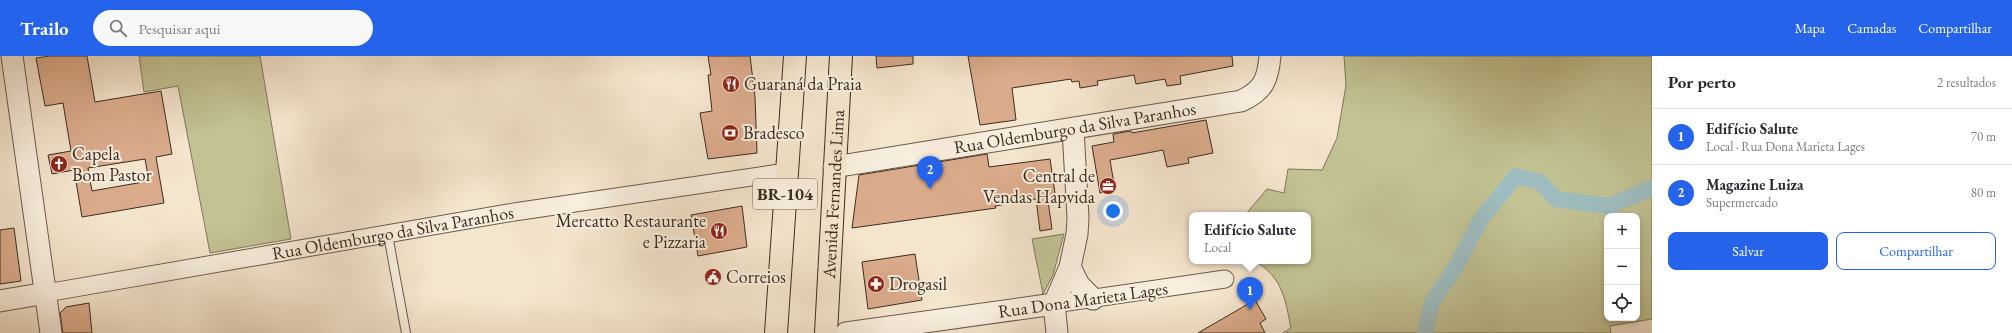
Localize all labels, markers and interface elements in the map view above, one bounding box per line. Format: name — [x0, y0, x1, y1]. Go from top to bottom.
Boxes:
search box — [93, 10, 373, 46]
text: Trailo — [20, 16, 69, 41]
icon: search — [107, 17, 129, 39]
text: Pesquisar aqui — [139, 19, 220, 38]
text: Mapa — [1795, 19, 1825, 37]
text: Camadas — [1847, 19, 1896, 37]
text: Compartilhar — [1918, 19, 1992, 37]
text: Por perto — [1668, 71, 1736, 93]
place label: Guaraná da Praia — [744, 72, 863, 95]
restaurant icon: Guaraná da Praia — [721, 74, 741, 94]
text: 2 resultados — [1937, 74, 1996, 91]
street label: Rua Oldemburgo da Silva Paranhos — [952, 96, 1198, 158]
street label: Avenida Fernandes Lima — [817, 108, 849, 280]
text: Edifício Salute — [1706, 119, 1798, 138]
place label: Bradesco — [743, 121, 805, 144]
bank icon: Bradesco — [720, 123, 740, 143]
text: 1 — [1678, 128, 1684, 145]
text: 70 m — [1971, 128, 1996, 145]
text: Local · Rua Dona Marieta Lages — [1706, 138, 1865, 155]
place label: Capela Bom Pastor — [72, 142, 152, 186]
church icon: Capela Bom Pastor — [49, 154, 69, 174]
pin: 2 — [917, 156, 943, 189]
place label: Central de Vendas Hapvida — [983, 164, 1096, 208]
text: Magazine Luiza — [1706, 175, 1804, 194]
office icon: Central de Vendas Hapvida — [1098, 176, 1118, 196]
road number: BR-104 — [753, 179, 817, 209]
text: 2 — [1678, 184, 1684, 201]
text: 80 m — [1971, 184, 1996, 201]
text: Supermercado — [1706, 194, 1778, 211]
street label: Rua Oldemburgo da Silva Paranhos — [270, 200, 516, 265]
your location — [1103, 201, 1123, 221]
place label: Mercatto Restaurante e Pizzaria — [556, 209, 707, 253]
popup — [1189, 212, 1311, 264]
map controls — [1604, 213, 1640, 321]
button: + — [1604, 213, 1640, 249]
text: Edifício Salute — [1204, 220, 1296, 239]
restaurant icon: Mercatto Restaurante e Pizzaria — [709, 221, 729, 241]
button: Salvar — [1668, 232, 1828, 270]
button: Compartilhar — [1836, 232, 1996, 270]
text: Local — [1204, 239, 1231, 256]
button: − — [1604, 249, 1640, 285]
place label: Correios — [726, 265, 786, 288]
public building icon: Correios — [703, 267, 723, 287]
place label: Drogasil — [889, 272, 947, 295]
pharmacy icon: Drogasil — [866, 274, 886, 294]
street label: Rua Dona Marieta Lages — [997, 276, 1169, 323]
pin: 1 — [1237, 277, 1263, 310]
button: locate — [1604, 285, 1640, 321]

